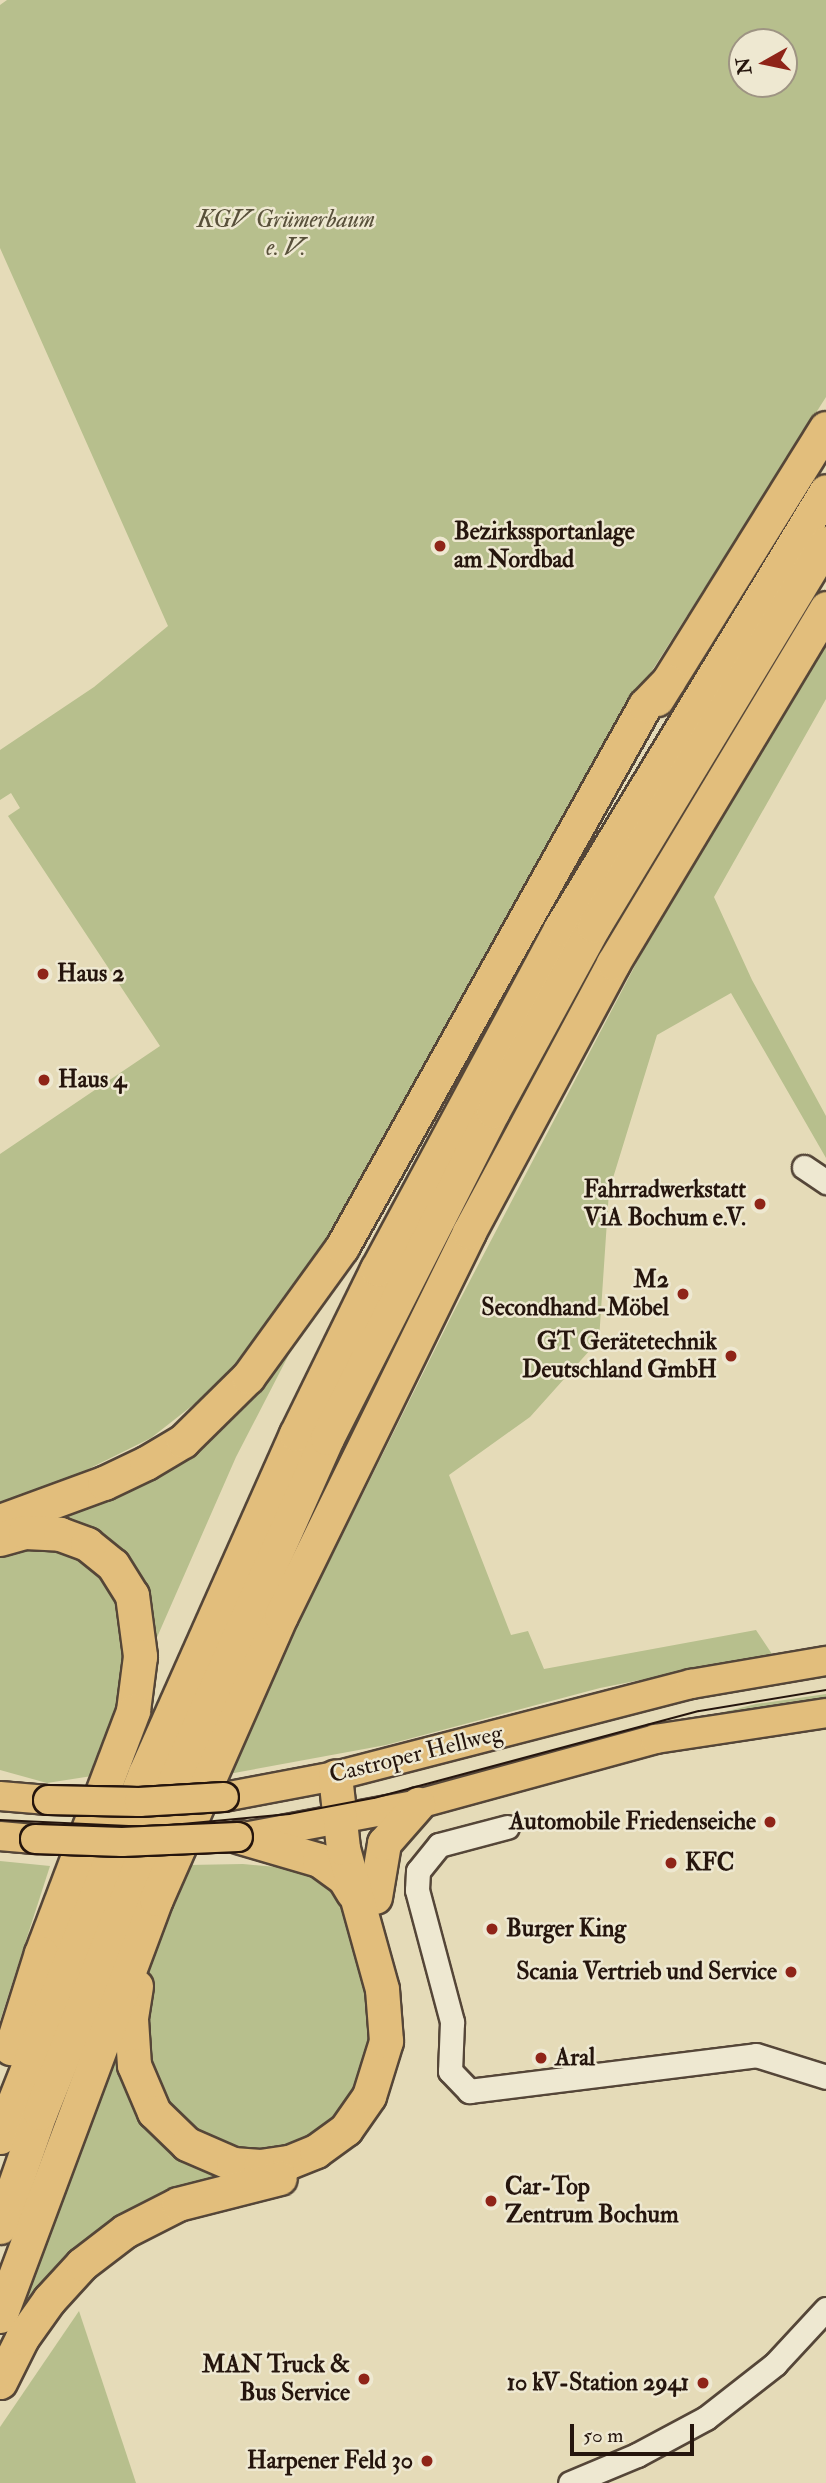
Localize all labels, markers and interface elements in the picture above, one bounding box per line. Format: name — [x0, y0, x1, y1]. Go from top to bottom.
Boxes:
north arrow — [728, 28, 798, 98]
text: N — [731, 56, 757, 76]
park label: KGV Grümerbaum e. V. — [197, 206, 375, 262]
place label: Bezirkssportanlage am Nordbad — [454, 518, 635, 574]
marker: Bezirkssportanlage am Nordbad — [432, 538, 448, 554]
place label: Haus 2 — [57, 960, 124, 988]
marker: Haus 2 — [35, 966, 51, 982]
place label: Haus 4 — [58, 1066, 126, 1094]
marker: Haus 4 — [36, 1072, 52, 1088]
place label: Fahrradwerkstatt ViA Bochum e.V. — [583, 1176, 746, 1232]
marker: Fahrradwerkstatt ViA Bochum e.V. — [752, 1196, 768, 1212]
place label: M2 Secondhand-Möbel — [481, 1266, 669, 1322]
marker: M2 Secondhand-Möbel — [675, 1286, 691, 1302]
place label: GT Gerätetechnik Deutschland GmbH — [522, 1328, 717, 1384]
marker: GT Gerätetechnik Deutschland GmbH — [723, 1348, 739, 1364]
street label: Castroper Hellweg — [326, 1719, 506, 1789]
place label: Automobile Friedenseiche — [509, 1808, 756, 1836]
marker: Automobile Friedenseiche — [762, 1814, 778, 1830]
place label: KFC — [685, 1849, 734, 1877]
marker: KFC — [663, 1855, 679, 1871]
place label: Burger King — [506, 1915, 626, 1943]
marker: Burger King — [484, 1921, 500, 1937]
place label: Scania Vertrieb und Service — [516, 1958, 777, 1986]
marker: Scania Vertrieb und Service — [783, 1964, 799, 1980]
place label: Aral — [555, 2044, 595, 2072]
marker: Aral — [533, 2050, 549, 2066]
place label: Car-Top Zentrum Bochum — [505, 2173, 678, 2229]
marker: Car-Top Zentrum Bochum — [483, 2193, 499, 2209]
place label: MAN Truck & Bus Service — [202, 2351, 350, 2407]
place label: 10 kV-Station 2941 — [507, 2369, 689, 2397]
marker: MAN Truck & Bus Service — [356, 2371, 372, 2387]
marker: 10 kV-Station 2941 — [695, 2375, 711, 2391]
scale bar — [574, 2410, 698, 2454]
text: 50 m — [583, 2422, 624, 2449]
place label: Harpener Feld 30 — [247, 2447, 413, 2475]
marker: Harpener Feld 30 — [419, 2453, 435, 2469]

